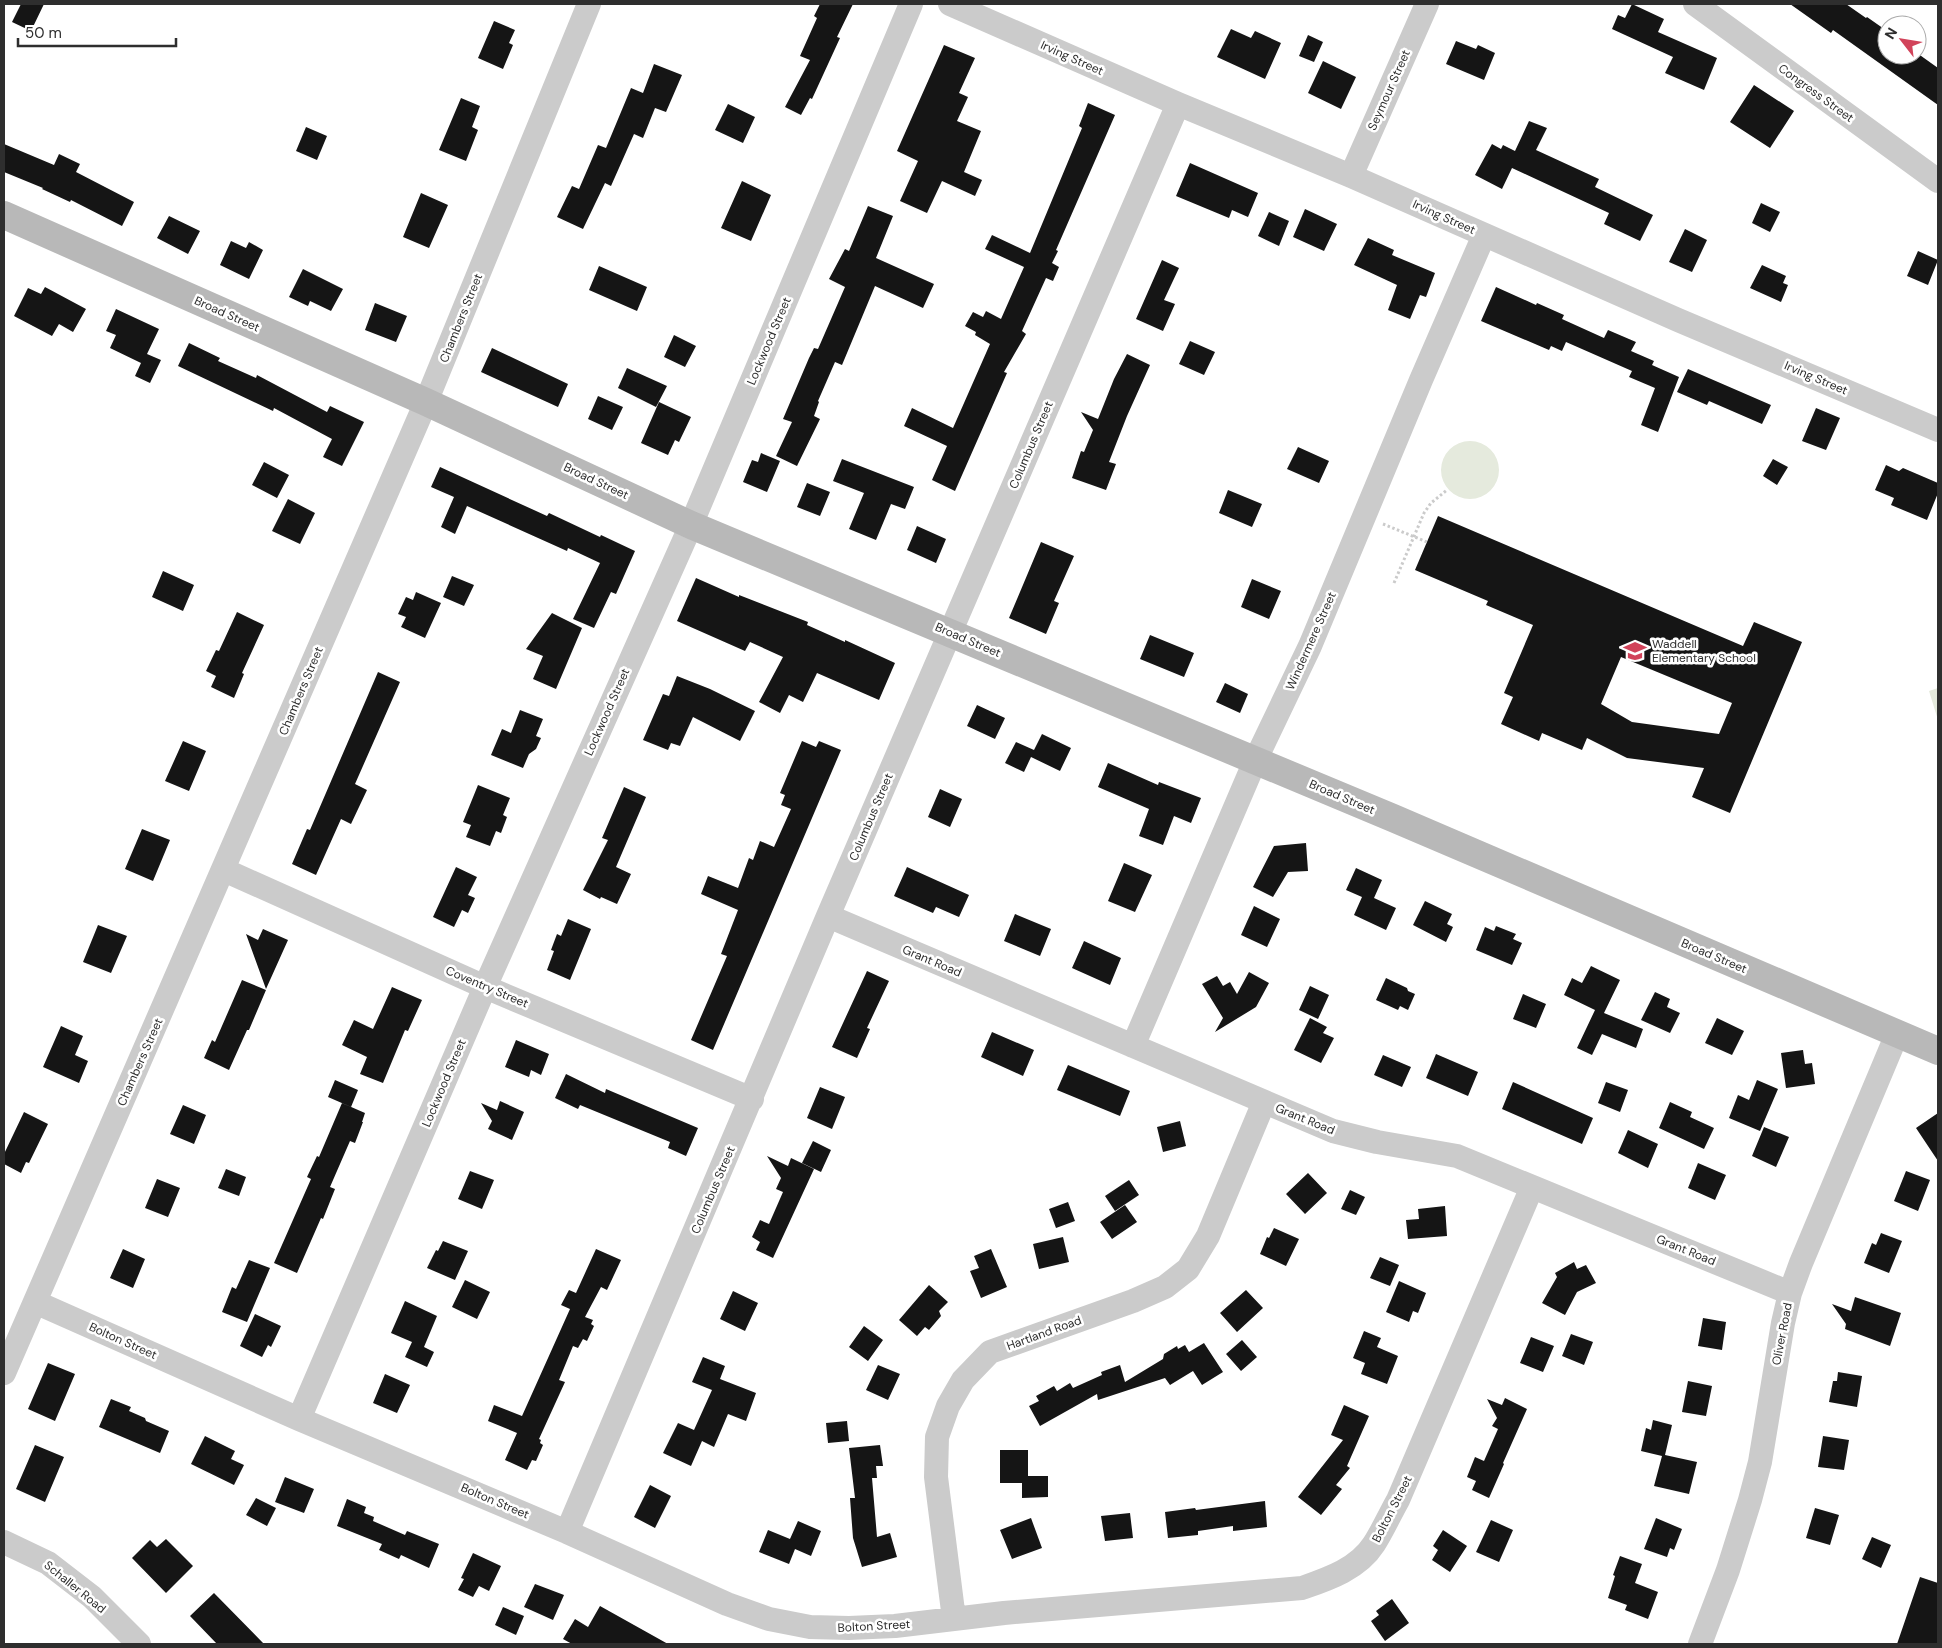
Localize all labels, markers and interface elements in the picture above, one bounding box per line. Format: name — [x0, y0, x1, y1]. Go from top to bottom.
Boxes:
scale bar — [18, 15, 175, 47]
north arrow — [1877, 15, 1927, 65]
text: 50 m — [25, 23, 62, 43]
text: N — [1881, 24, 1901, 42]
street label: Irving Street — [1038, 37, 1106, 79]
street label: Seymour Street — [1364, 47, 1414, 133]
street label: Congress Street — [1775, 60, 1857, 126]
street label: Irving Street — [1410, 196, 1478, 238]
street label: Chambers Street — [436, 271, 486, 365]
street label: Broad Street — [192, 292, 262, 336]
street label: Lockwood Street — [743, 294, 795, 387]
street label: Irving Street — [1782, 357, 1850, 399]
street label: Columbus Street — [1005, 399, 1057, 491]
street label: Broad Street — [561, 459, 631, 503]
street label: Windermere Street — [1282, 589, 1340, 693]
street label: Broad Street — [933, 619, 1004, 661]
place label: Waddell Elementary School — [1652, 636, 1756, 666]
school or university icon: Waddell Elementary School — [1622, 638, 1648, 664]
street label: Chambers Street — [275, 644, 327, 738]
street label: Lockwood Street — [581, 666, 634, 758]
street label: Columbus Street — [845, 771, 897, 863]
street label: Broad Street — [1307, 776, 1378, 818]
street label: Broad Street — [1679, 935, 1750, 977]
street label: Grant Road — [900, 941, 964, 981]
street label: Coventry Street — [443, 962, 531, 1012]
street label: Chambers Street — [113, 1015, 167, 1109]
street label: Lockwood Street — [418, 1036, 470, 1129]
street label: Grant Road — [1273, 1100, 1337, 1138]
street label: Columbus Street — [687, 1144, 739, 1236]
street label: Grant Road — [1654, 1231, 1718, 1269]
street label: Oliver Road — [1768, 1301, 1796, 1367]
street label: Hartland Road — [1004, 1312, 1084, 1354]
street label: Bolton Street — [87, 1319, 160, 1363]
street label: Bolton Street — [1368, 1473, 1416, 1545]
street label: Bolton Street — [458, 1479, 532, 1523]
street label: Schaller Road — [41, 1557, 109, 1617]
street label: Bolton Street — [837, 1616, 911, 1636]

